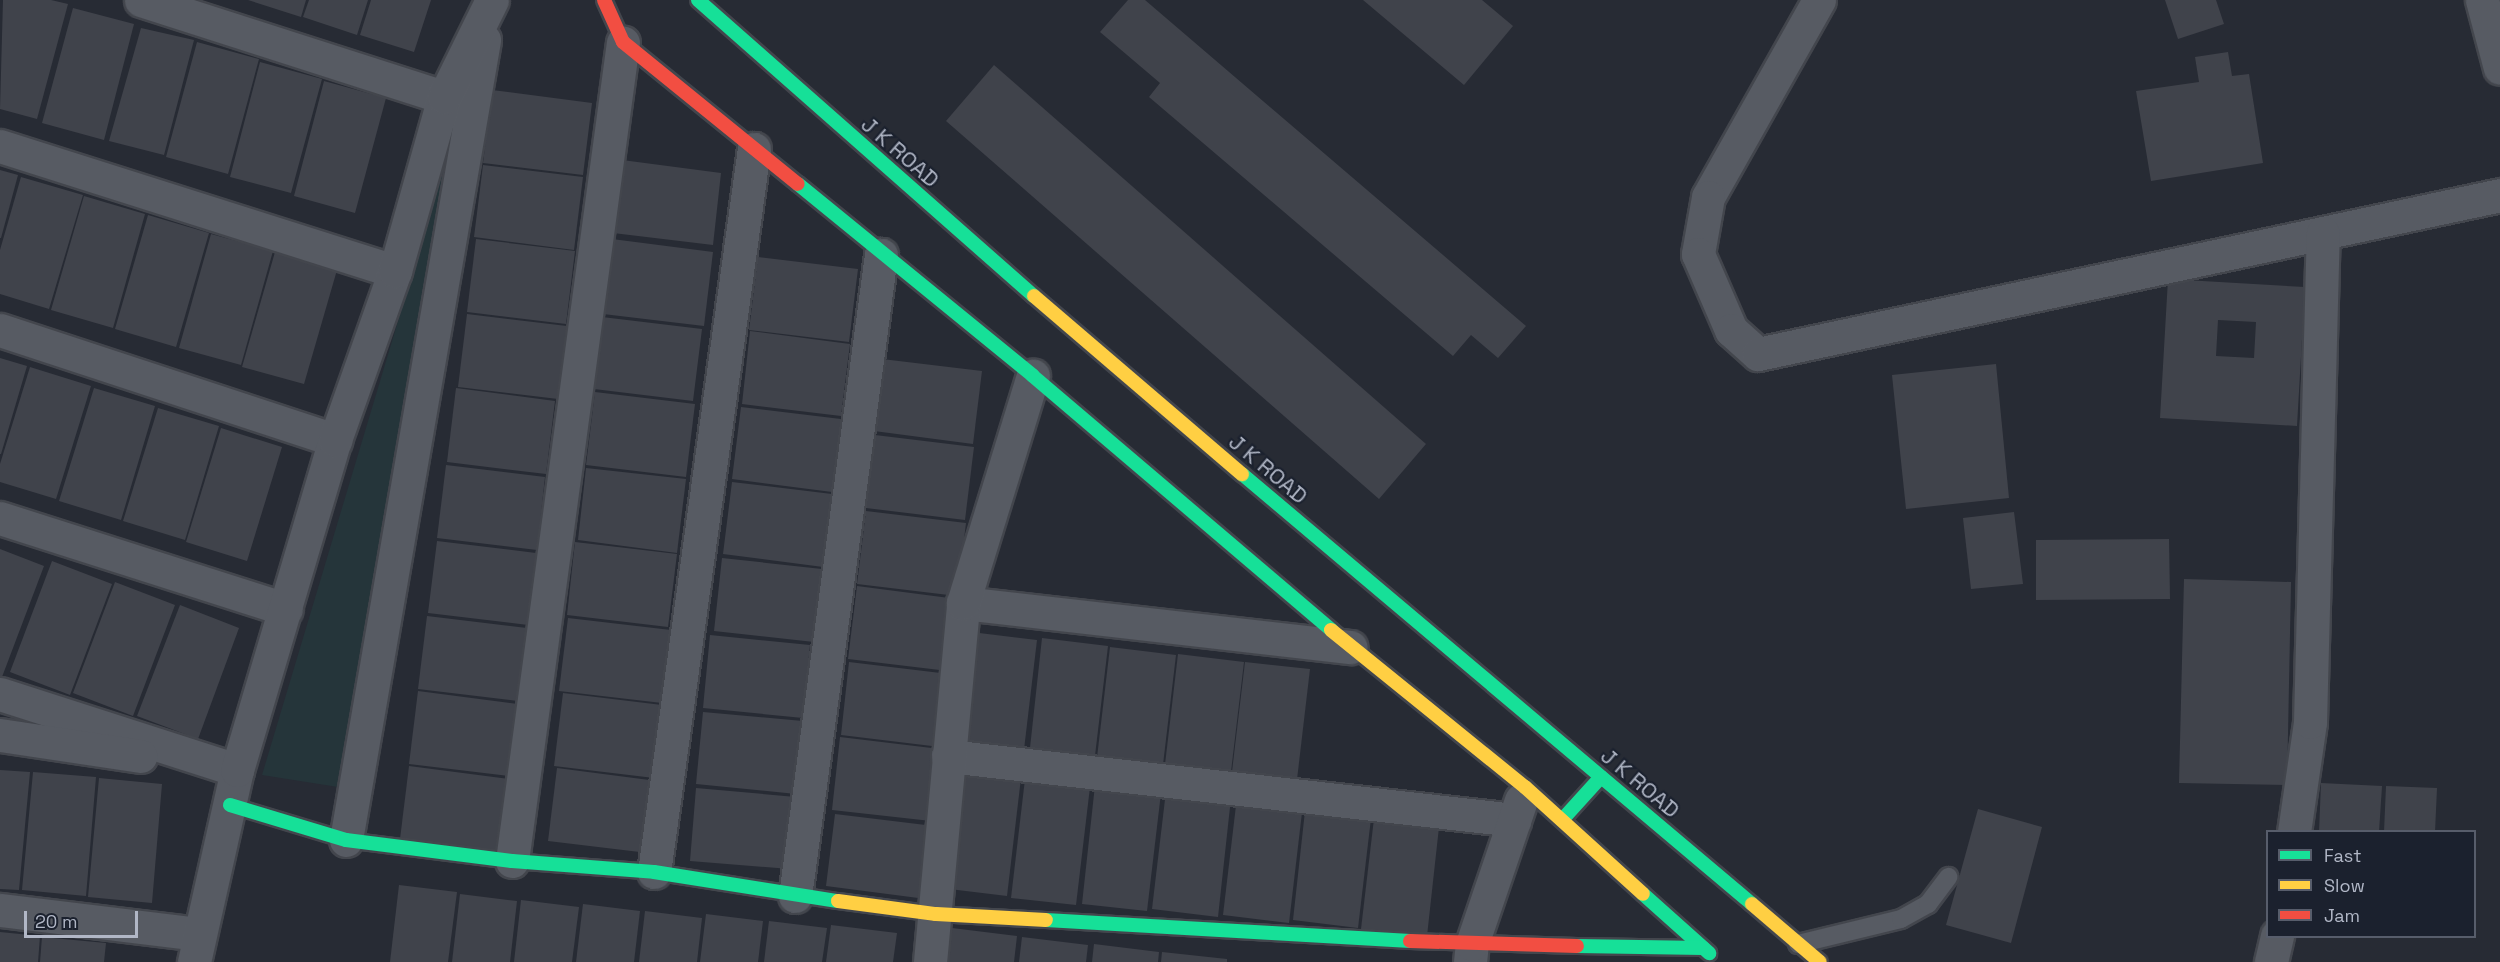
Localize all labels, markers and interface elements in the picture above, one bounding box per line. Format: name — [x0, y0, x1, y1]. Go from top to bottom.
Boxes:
street label: J K ROAD — [856, 111, 944, 193]
street label: J K ROAD — [1223, 428, 1313, 510]
street label: J K ROAD — [1595, 742, 1685, 824]
legend — [2266, 830, 2476, 938]
text: Fast — [2324, 844, 2361, 867]
text: Slow — [2324, 874, 2365, 897]
scale bar — [27, 899, 141, 937]
text: Jam — [2324, 904, 2360, 927]
text: 20 m — [35, 910, 78, 933]

